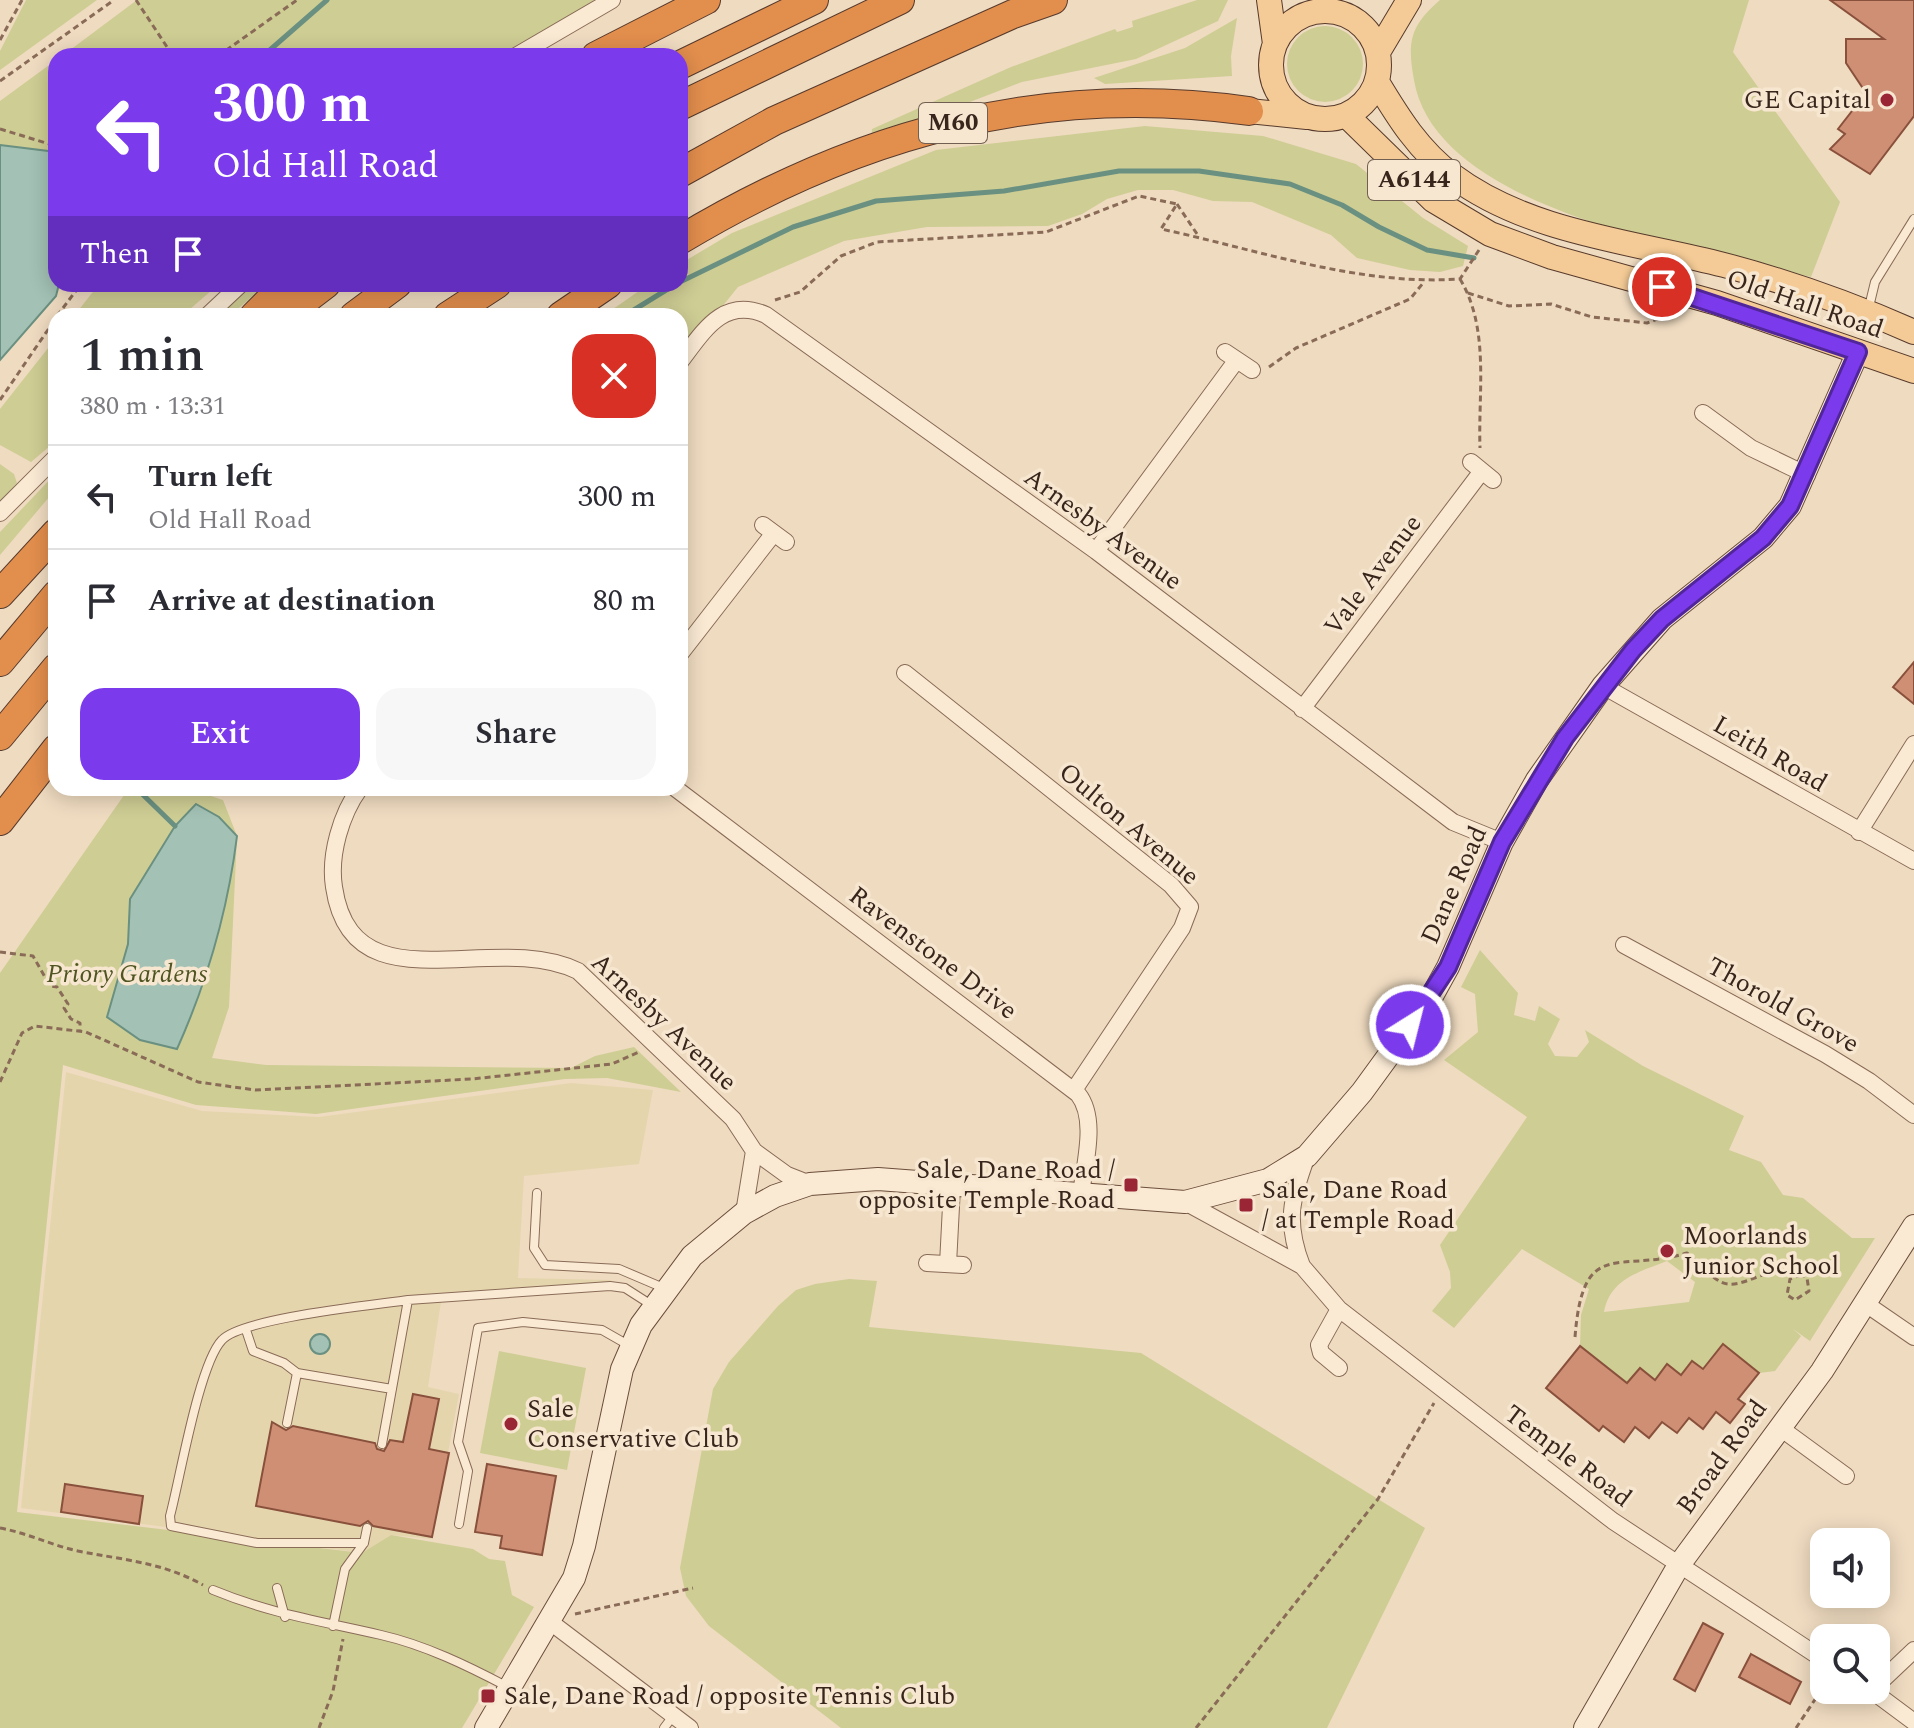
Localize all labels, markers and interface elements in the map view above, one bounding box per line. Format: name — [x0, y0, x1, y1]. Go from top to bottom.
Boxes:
text: 300 m — [212, 62, 371, 147]
icon: left — [80, 80, 184, 184]
place label: GE Capital — [1744, 80, 1871, 120]
marker: GE Capital — [1878, 91, 1896, 109]
road number: M60 — [919, 103, 987, 143]
text: Old Hall Road — [212, 139, 439, 194]
road number: A6144 — [1368, 160, 1460, 200]
text: Then — [80, 231, 150, 277]
icon: arrive — [166, 232, 210, 276]
pin — [1628, 253, 1696, 321]
street label: Old Hall Road — [1721, 258, 1889, 350]
icon: arrive — [1640, 265, 1684, 309]
text: 1 min — [80, 319, 205, 392]
button: close — [572, 334, 656, 418]
text: 380 m · 13:31 — [80, 386, 226, 426]
text: Turn left — [148, 454, 273, 500]
street label: Arnesby Avenue — [1015, 458, 1191, 600]
text: 300 m — [578, 474, 656, 520]
icon: left — [80, 475, 124, 519]
text: Old Hall Road — [148, 500, 312, 540]
street label: Vale Avenue — [1314, 506, 1432, 644]
text: Arrive at destination — [148, 578, 435, 624]
text: 80 m — [593, 578, 656, 624]
icon: arrive — [80, 579, 124, 623]
button: Exit — [80, 688, 360, 780]
button: Share — [376, 688, 656, 780]
street label: Leith Road — [1705, 705, 1835, 803]
street label: Oulton Avenue — [1050, 753, 1208, 895]
street label: Dane Road — [1410, 819, 1498, 951]
street label: Ravenstone Drive — [840, 876, 1026, 1030]
street label: Arnesby Avenue — [582, 943, 746, 1101]
street label: Thorold Grove — [1699, 947, 1867, 1063]
park label: Priory Gardens — [47, 954, 207, 994]
position arrow — [1368, 983, 1452, 1067]
place label: Sale, Dane Road / opposite Temple Road — [858, 1150, 1115, 1220]
place label: Sale, Dane Road / at Temple Road — [1262, 1170, 1455, 1240]
marker: Sale, Dane Road / opposite Temple Road — [1122, 1176, 1140, 1194]
marker: Sale, Dane Road / at Temple Road — [1237, 1196, 1255, 1214]
place label: Moorlands Junior School — [1683, 1216, 1839, 1286]
marker: Moorlands Junior School — [1658, 1242, 1676, 1260]
place label: Sale Conservative Club — [527, 1389, 739, 1459]
street label: Broad Road — [1666, 1391, 1778, 1523]
street label: Temple Road — [1496, 1395, 1640, 1517]
marker: Sale Conservative Club — [502, 1415, 520, 1433]
map controls — [1810, 1528, 1890, 1704]
button: sound — [1810, 1528, 1890, 1608]
button: search — [1810, 1624, 1890, 1704]
place label: Sale, Dane Road / opposite Tennis Club — [504, 1676, 955, 1716]
marker: Sale, Dane Road / opposite Tennis Club — [479, 1687, 497, 1705]

